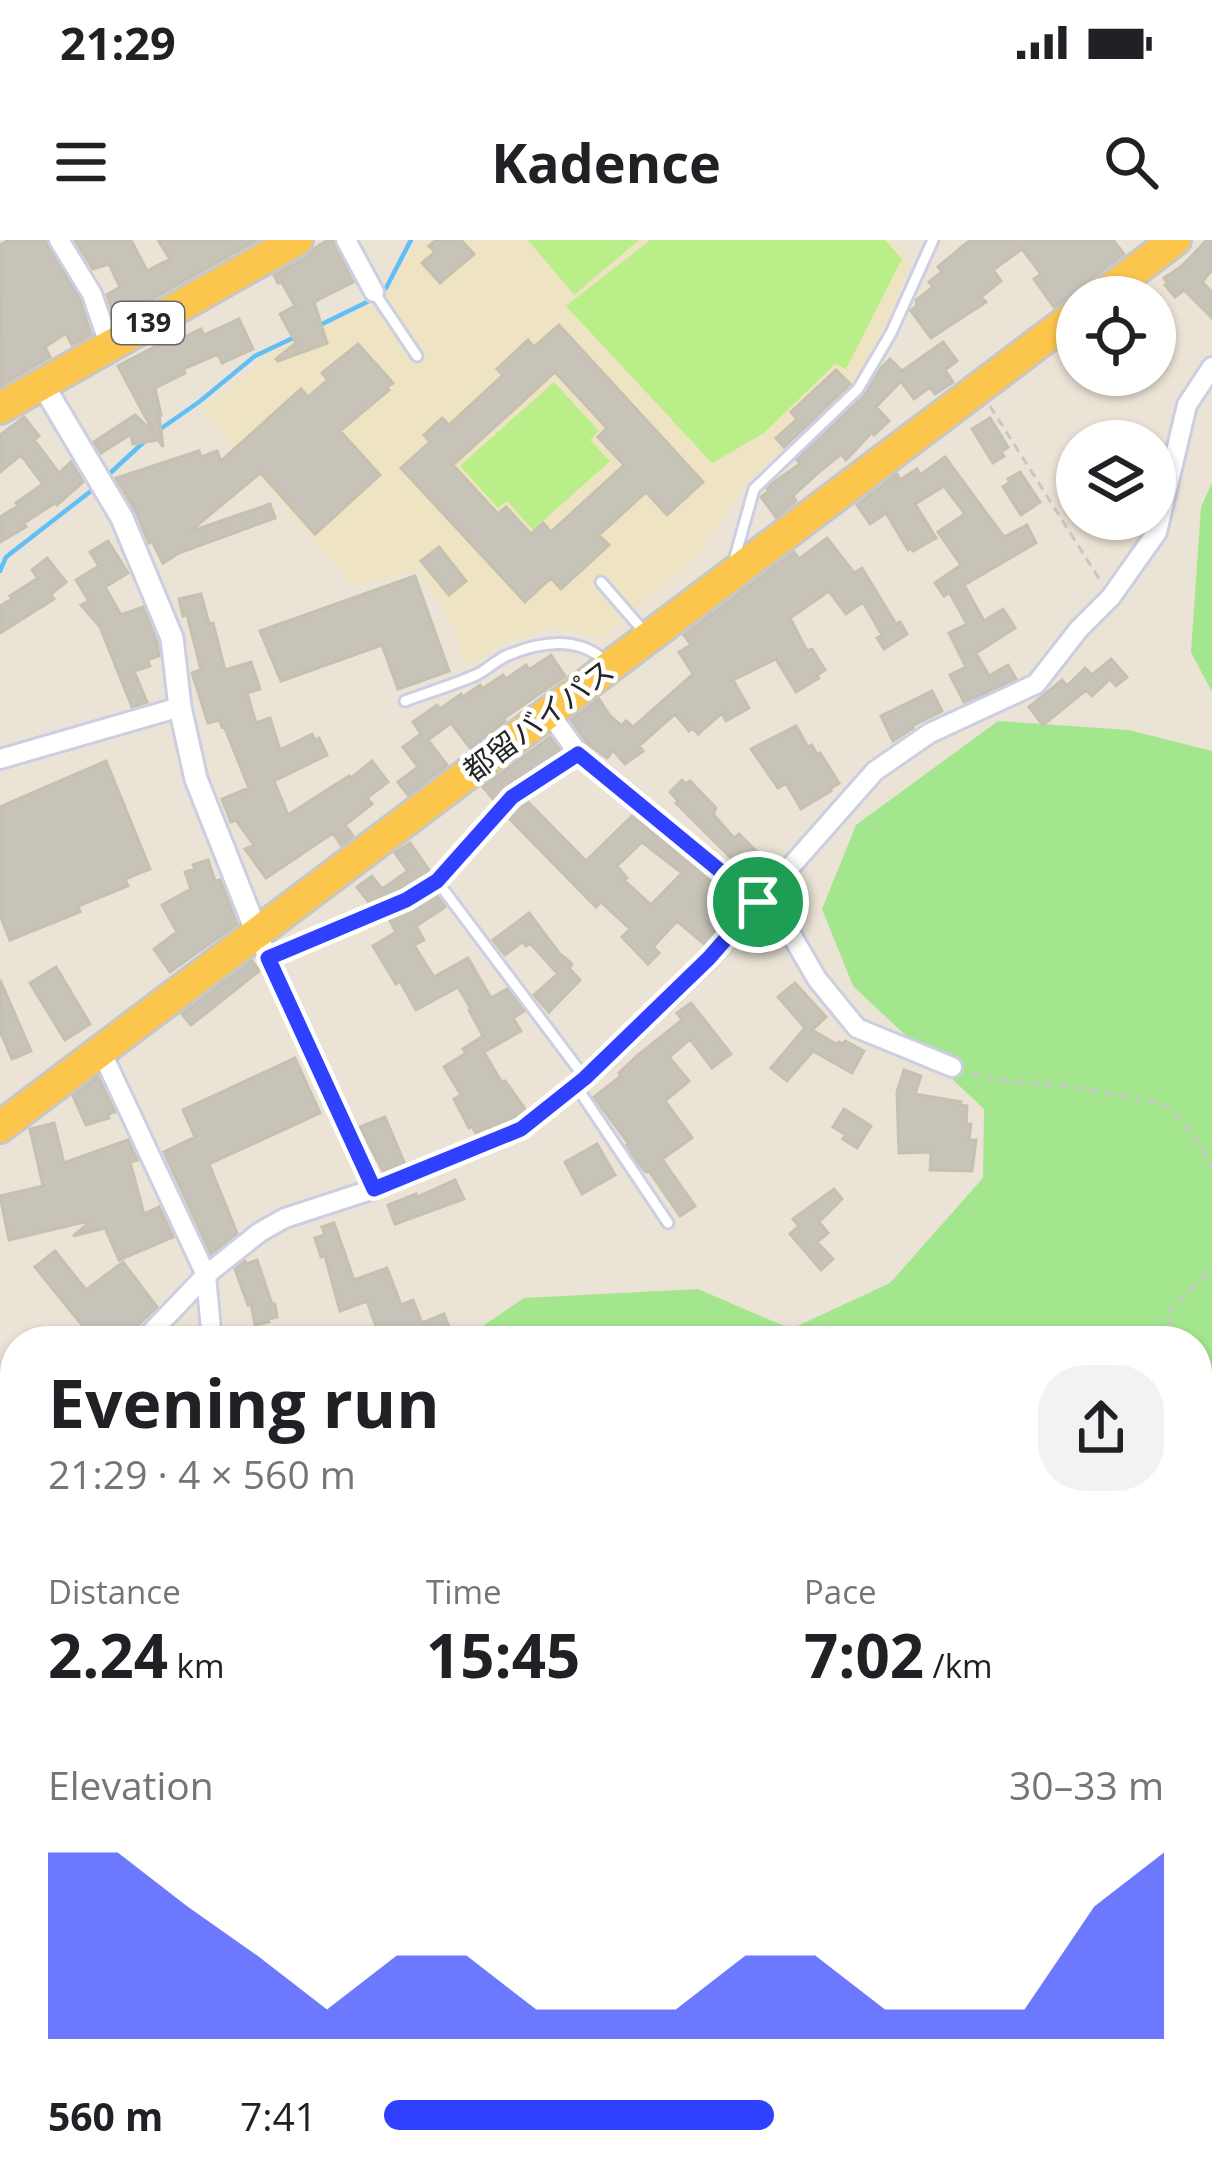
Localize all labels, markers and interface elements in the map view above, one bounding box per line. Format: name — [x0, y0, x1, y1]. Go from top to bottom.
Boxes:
text: 21:29 — [60, 12, 176, 73]
text: Kadence — [491, 125, 721, 199]
icon: menu — [48, 129, 114, 195]
icon: search — [1098, 129, 1164, 195]
map controls — [1056, 276, 1176, 540]
button: locate — [1056, 276, 1176, 396]
road number: 139 — [112, 302, 184, 344]
button: layers — [1056, 420, 1176, 540]
street label: 都留バイパス — [454, 649, 622, 790]
pin — [707, 851, 809, 953]
icon: arrive — [725, 869, 791, 935]
text: Evening run — [48, 1357, 440, 1447]
button: share — [1038, 1365, 1164, 1491]
text: 21:29 · 4 × 560 m — [48, 1447, 356, 1500]
text: Distance — [48, 1569, 181, 1614]
text: Time — [426, 1569, 502, 1614]
text: Pace — [804, 1569, 877, 1614]
text: 2.24 — [48, 1614, 168, 1696]
text: 15:45 — [426, 1614, 580, 1696]
text: 7:02 — [804, 1614, 924, 1696]
text: km — [168, 1643, 225, 1688]
text: /km — [924, 1643, 993, 1688]
text: Elevation — [48, 1758, 214, 1811]
text: 30–33 m — [1009, 1758, 1164, 1811]
text: 560 m — [48, 2089, 163, 2142]
text: 7:41 — [240, 2089, 317, 2142]

